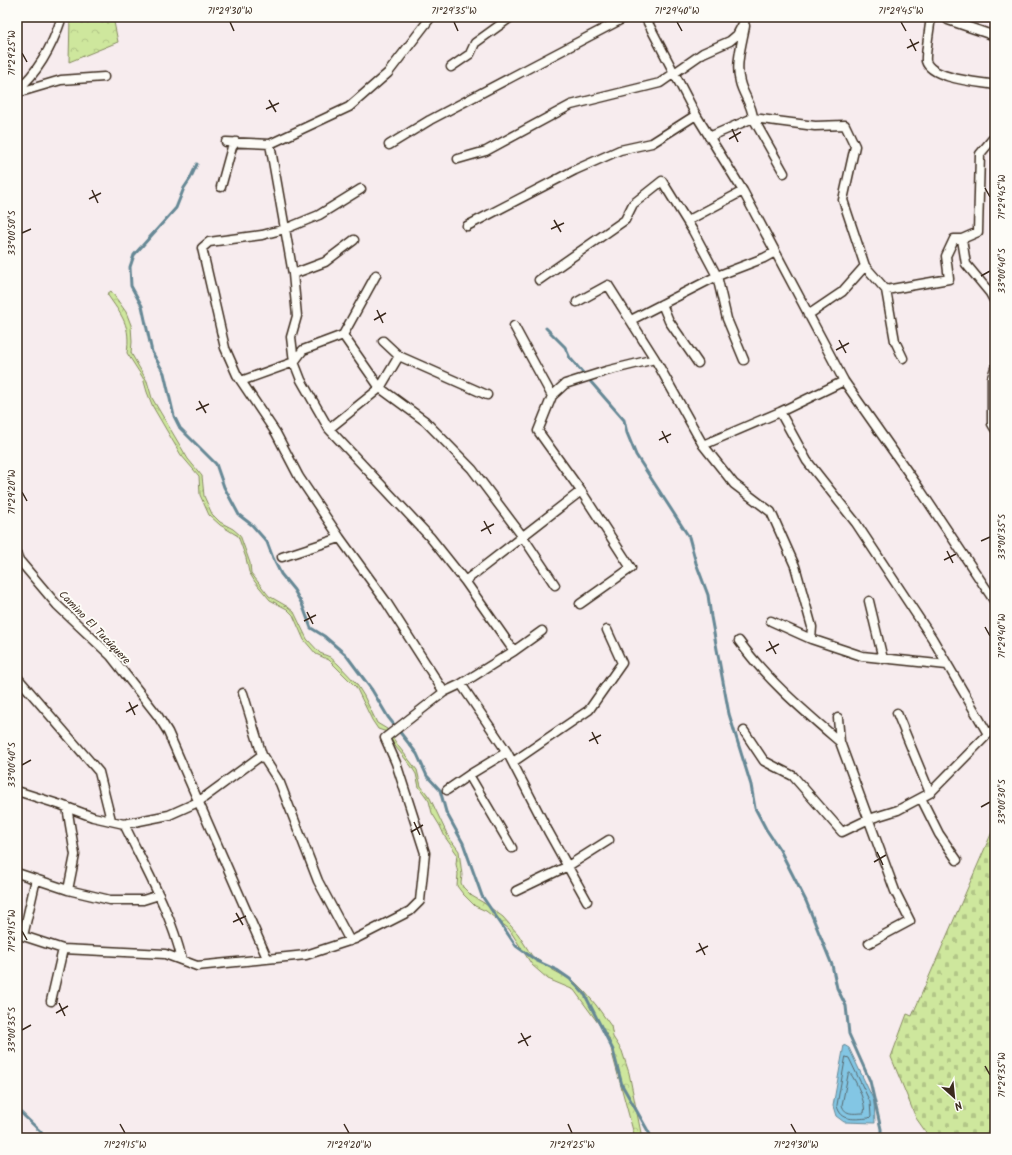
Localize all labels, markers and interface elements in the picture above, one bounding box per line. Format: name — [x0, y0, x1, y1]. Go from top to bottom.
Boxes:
text: 71°29'30"W — [207, 3, 253, 19]
text: 71°29'35"W — [431, 3, 477, 19]
text: 71°29'40"W — [655, 3, 700, 19]
text: 71°29'45"W — [878, 3, 924, 19]
text: 71°29'25"W — [4, 30, 20, 76]
text: 71°29'45"W — [994, 174, 1010, 220]
text: 33°00'50"S — [4, 210, 20, 256]
text: 33°00'40"S — [994, 248, 1010, 294]
text: 71°29'20"W — [4, 469, 20, 515]
text: 33°00'35"S — [994, 513, 1010, 560]
street label: Camino El Tucúquere — [54, 586, 135, 669]
text: 71°29'40"W — [994, 613, 1010, 658]
text: 33°00'40"S — [4, 742, 20, 788]
text: 33°00'30"S — [994, 779, 1010, 825]
text: 71°29'15"W — [4, 909, 20, 952]
text: 33°00'35"S — [4, 1006, 20, 1053]
text: 71°29'35"W — [994, 1052, 1010, 1098]
north arrow — [934, 1077, 974, 1117]
text: N — [951, 1095, 965, 1115]
text: 71°29'15"W — [104, 1137, 147, 1153]
text: 71°29'20"W — [326, 1137, 372, 1153]
text: 71°29'25"W — [549, 1137, 595, 1153]
text: 71°29'30"W — [773, 1137, 819, 1153]

